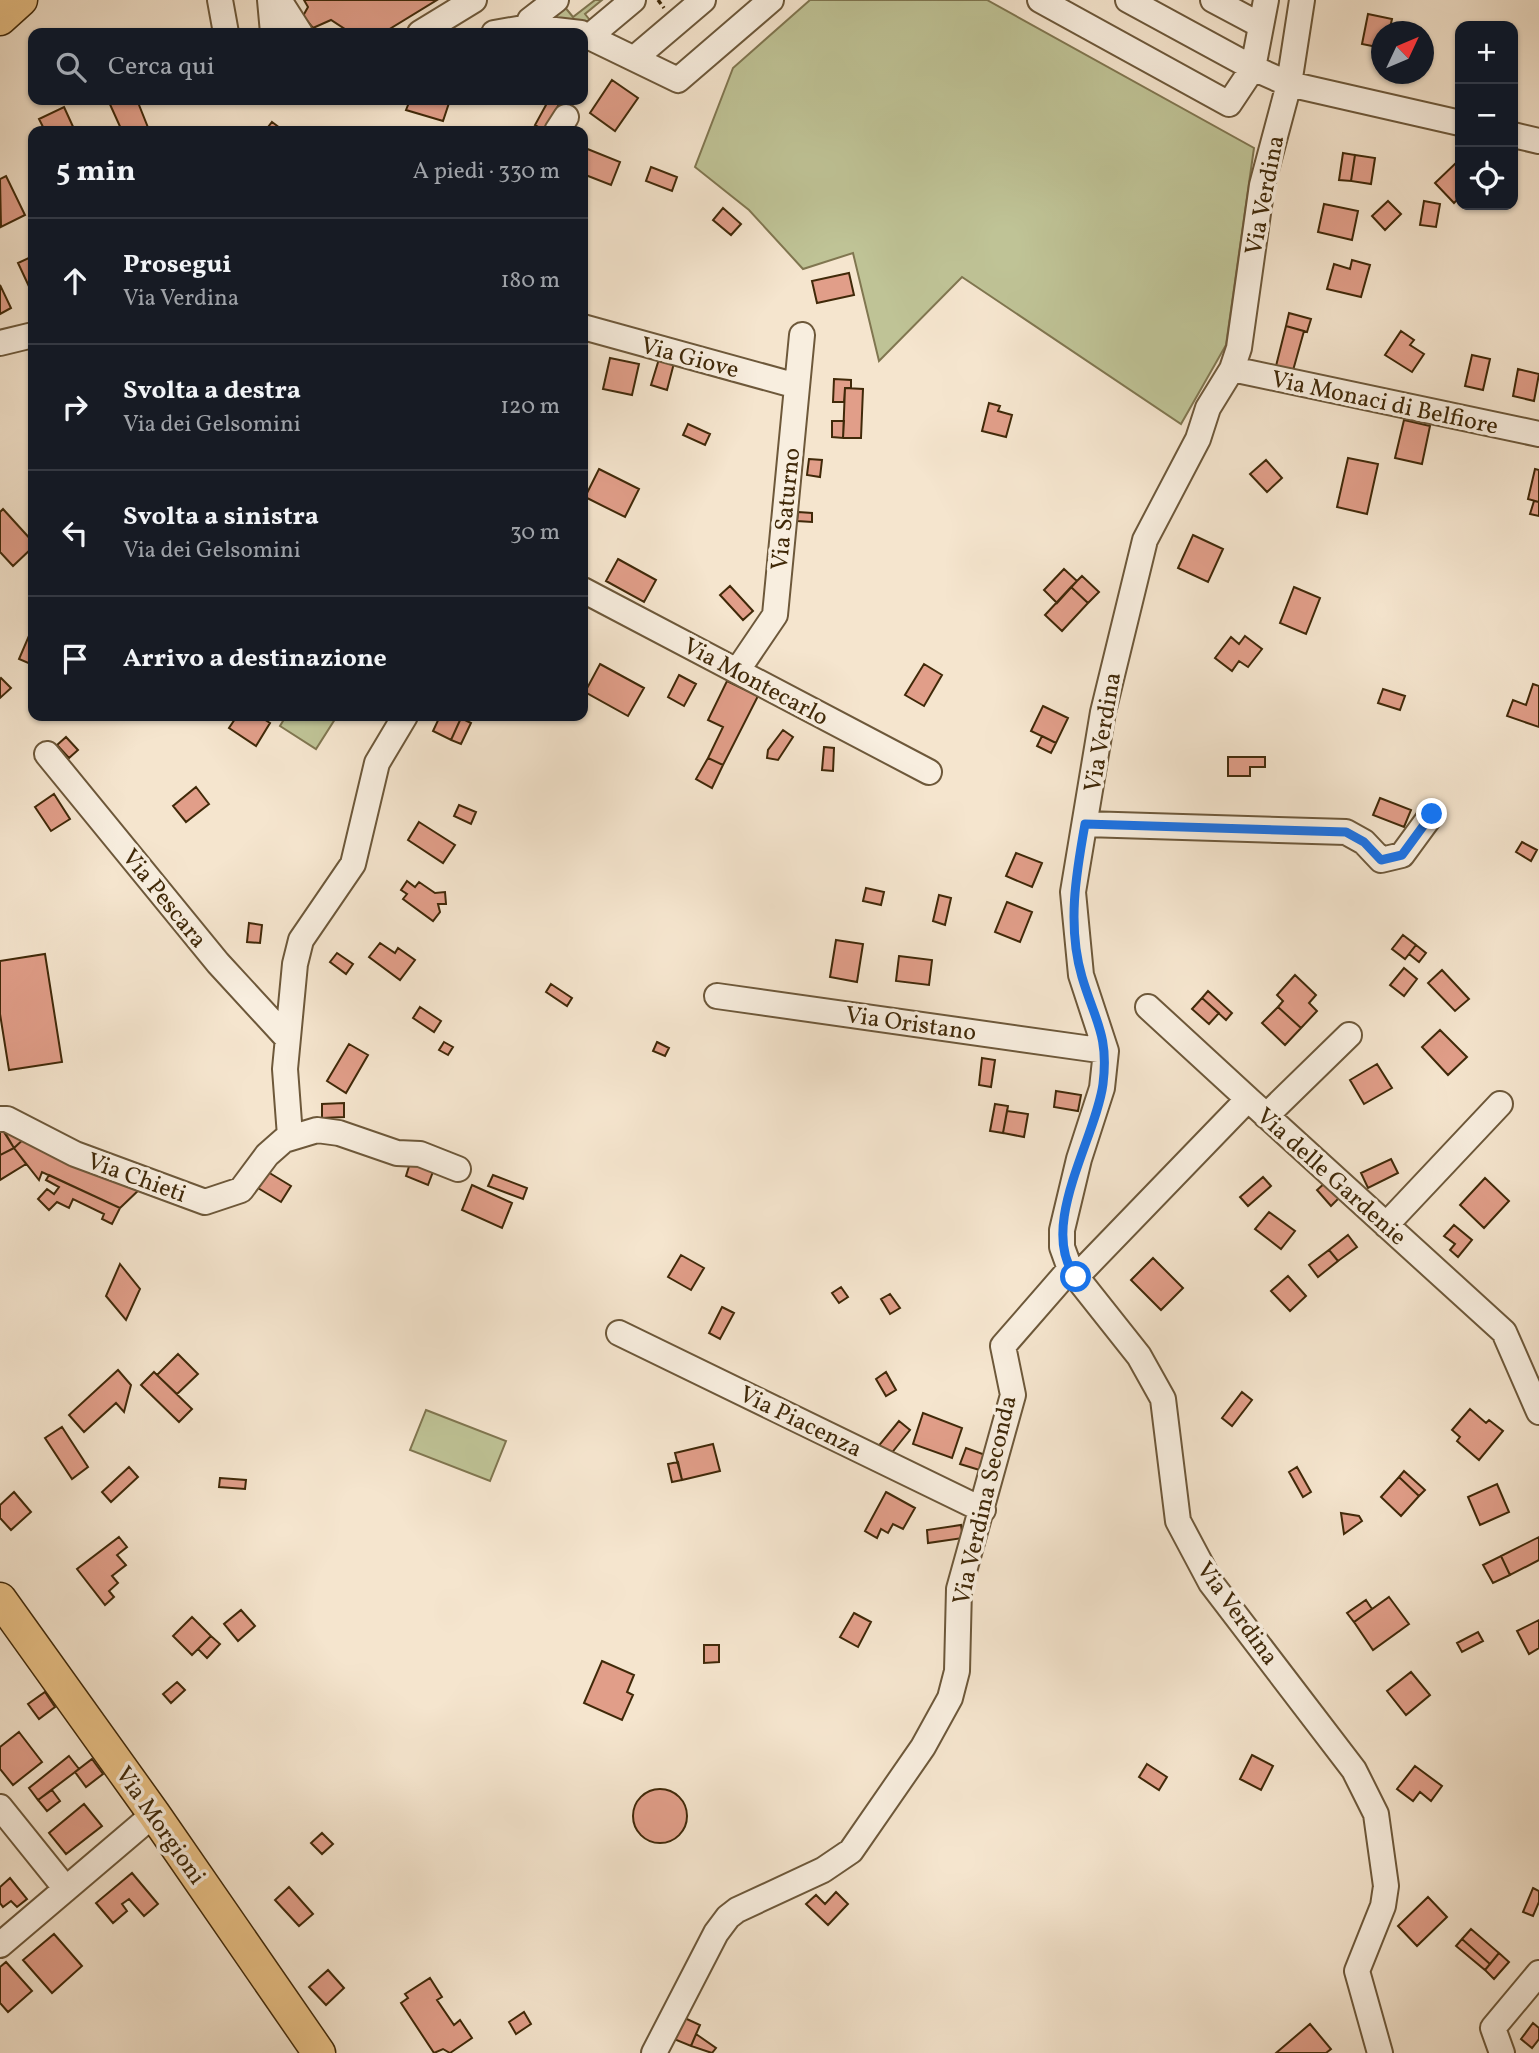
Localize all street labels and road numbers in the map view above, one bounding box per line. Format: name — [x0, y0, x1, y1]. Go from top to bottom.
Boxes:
street label: Via Verdina — [1238, 133, 1294, 258]
street label: Via Giove — [637, 330, 742, 388]
street label: Via Monaci di Belfiore — [1268, 363, 1501, 445]
street label: Via Saturno — [764, 446, 810, 572]
street label: Via Montecarlo — [676, 630, 834, 735]
street label: Via Verdina — [1077, 670, 1131, 795]
street label: Via Pescara — [113, 842, 214, 956]
street label: Via Oristano — [843, 999, 978, 1051]
street label: Via delle Gardenie — [1248, 1101, 1413, 1254]
street label: Via Chieti — [82, 1145, 191, 1213]
street label: Via Piacenza — [733, 1378, 867, 1467]
street label: Via Verdina Seconda — [945, 1392, 1027, 1608]
street label: Via Verdina — [1187, 1555, 1286, 1673]
street label: Via Morgioni — [106, 1760, 213, 1892]

